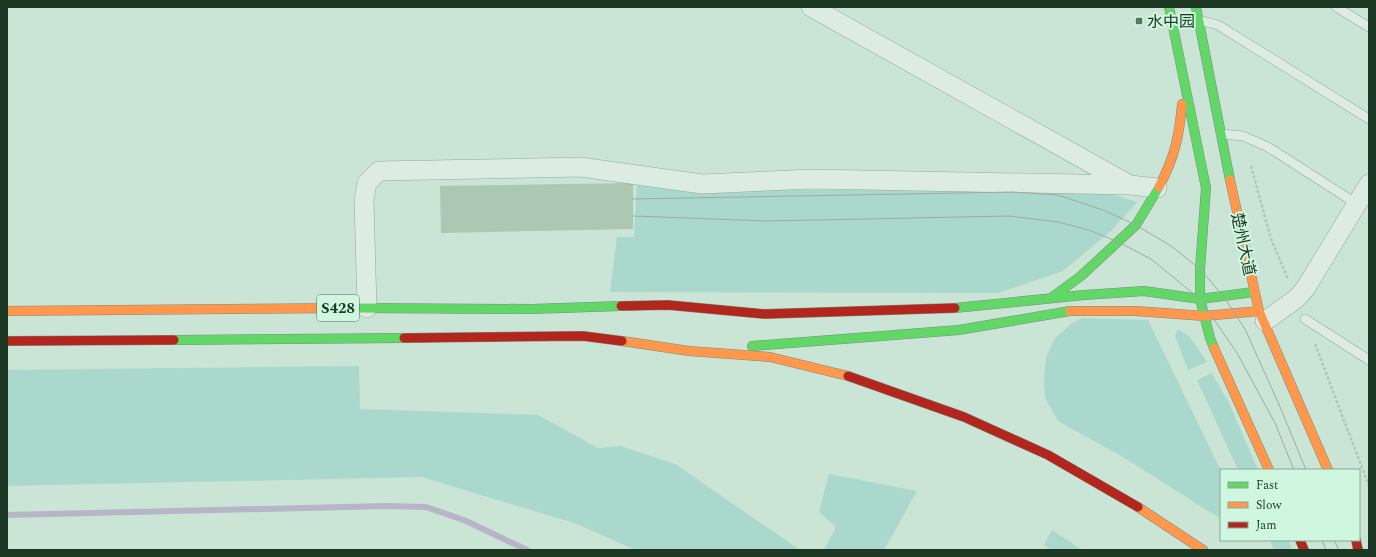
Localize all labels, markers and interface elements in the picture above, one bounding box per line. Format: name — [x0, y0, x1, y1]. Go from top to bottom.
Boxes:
place label: 水中园 — [1147, 10, 1195, 34]
marker: 水中园 — [1134, 16, 1144, 26]
street label: 楚州大道 — [1225, 210, 1261, 278]
road number: S428 — [317, 295, 359, 321]
legend — [1220, 469, 1360, 541]
text: Fast — [1256, 476, 1278, 495]
text: Slow — [1256, 496, 1282, 515]
text: Jam — [1256, 516, 1277, 535]

